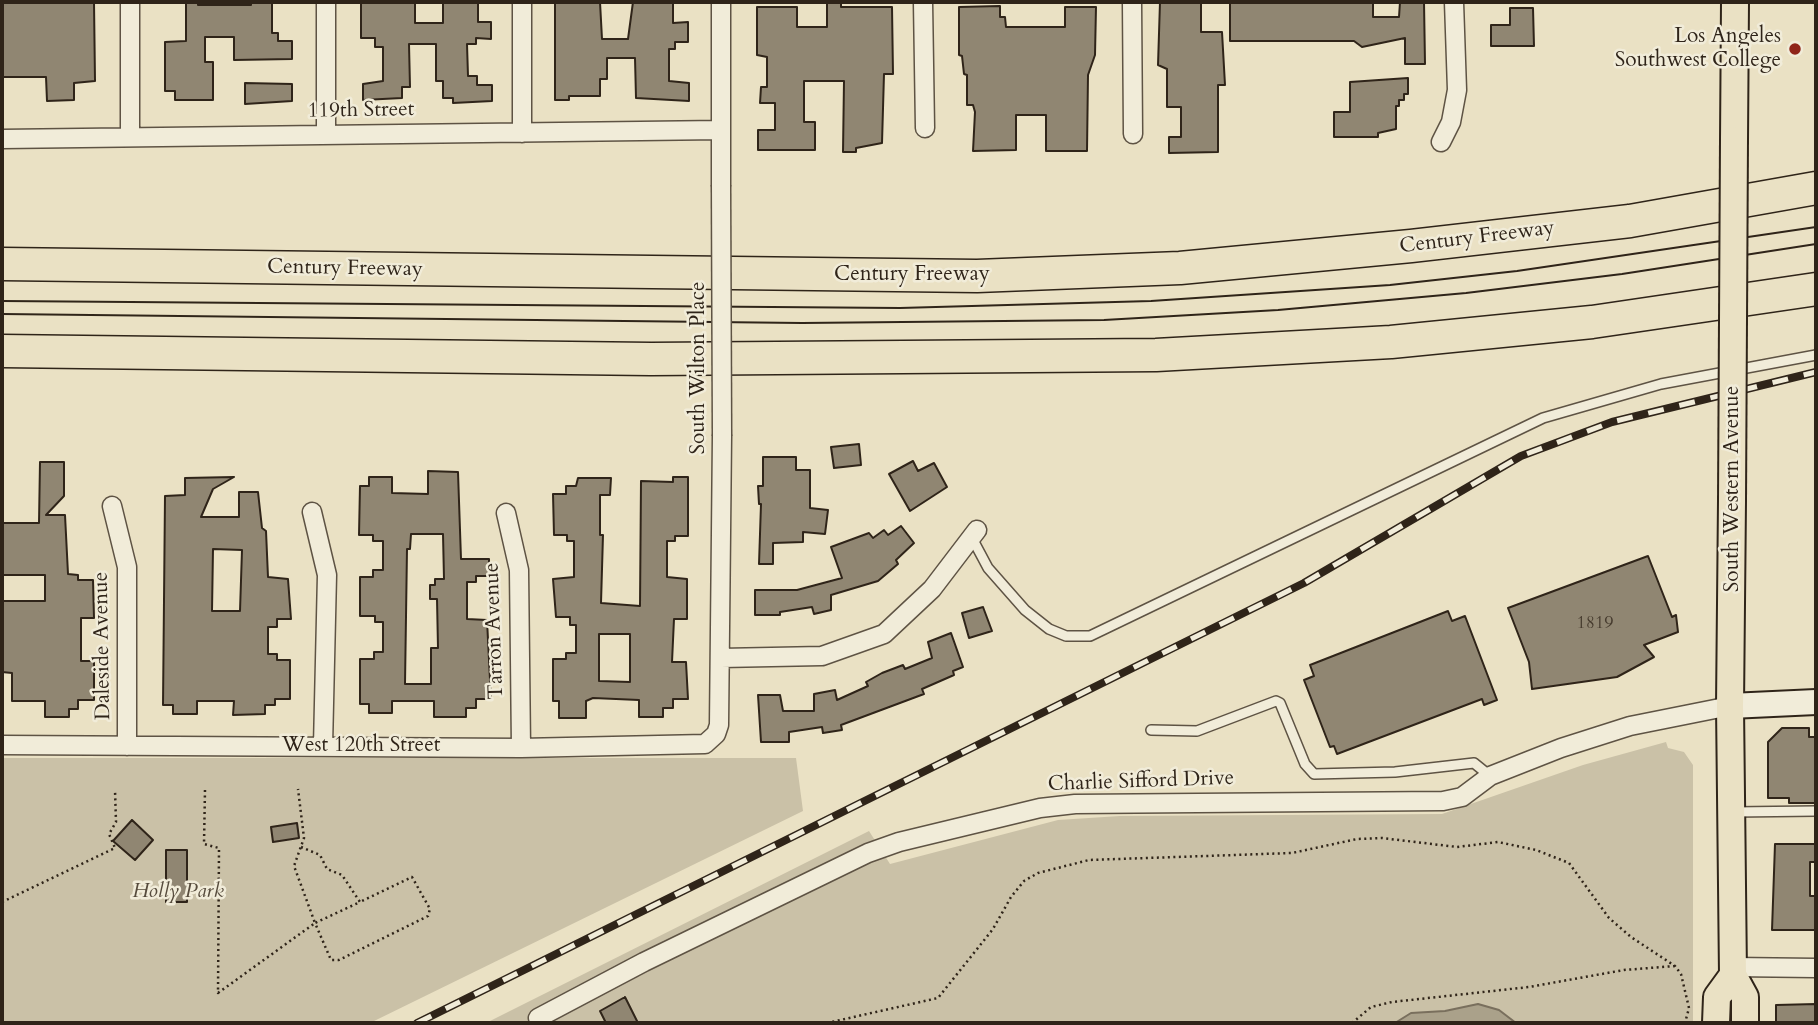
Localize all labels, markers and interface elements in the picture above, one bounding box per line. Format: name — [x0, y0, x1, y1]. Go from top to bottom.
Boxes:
place label: Los Angeles Southwest College — [1615, 24, 1781, 74]
marker: Los Angeles Southwest College — [1787, 41, 1803, 57]
street label: 119th Street — [307, 97, 415, 125]
street label: Century Freeway — [1398, 216, 1556, 260]
street label: Century Freeway — [267, 255, 423, 283]
street label: Century Freeway — [834, 262, 990, 288]
street label: South Wilton Place — [686, 281, 712, 455]
street label: South Western Avenue — [1720, 386, 1746, 592]
street label: Tarron Avenue — [480, 562, 510, 700]
street label: Daleside Avenue — [89, 572, 117, 720]
house number: 1819 — [1577, 613, 1613, 635]
street label: West 120th Street — [282, 733, 440, 759]
street label: Charlie Sifford Drive — [1047, 766, 1235, 798]
park label: Holly Park — [132, 879, 224, 905]

